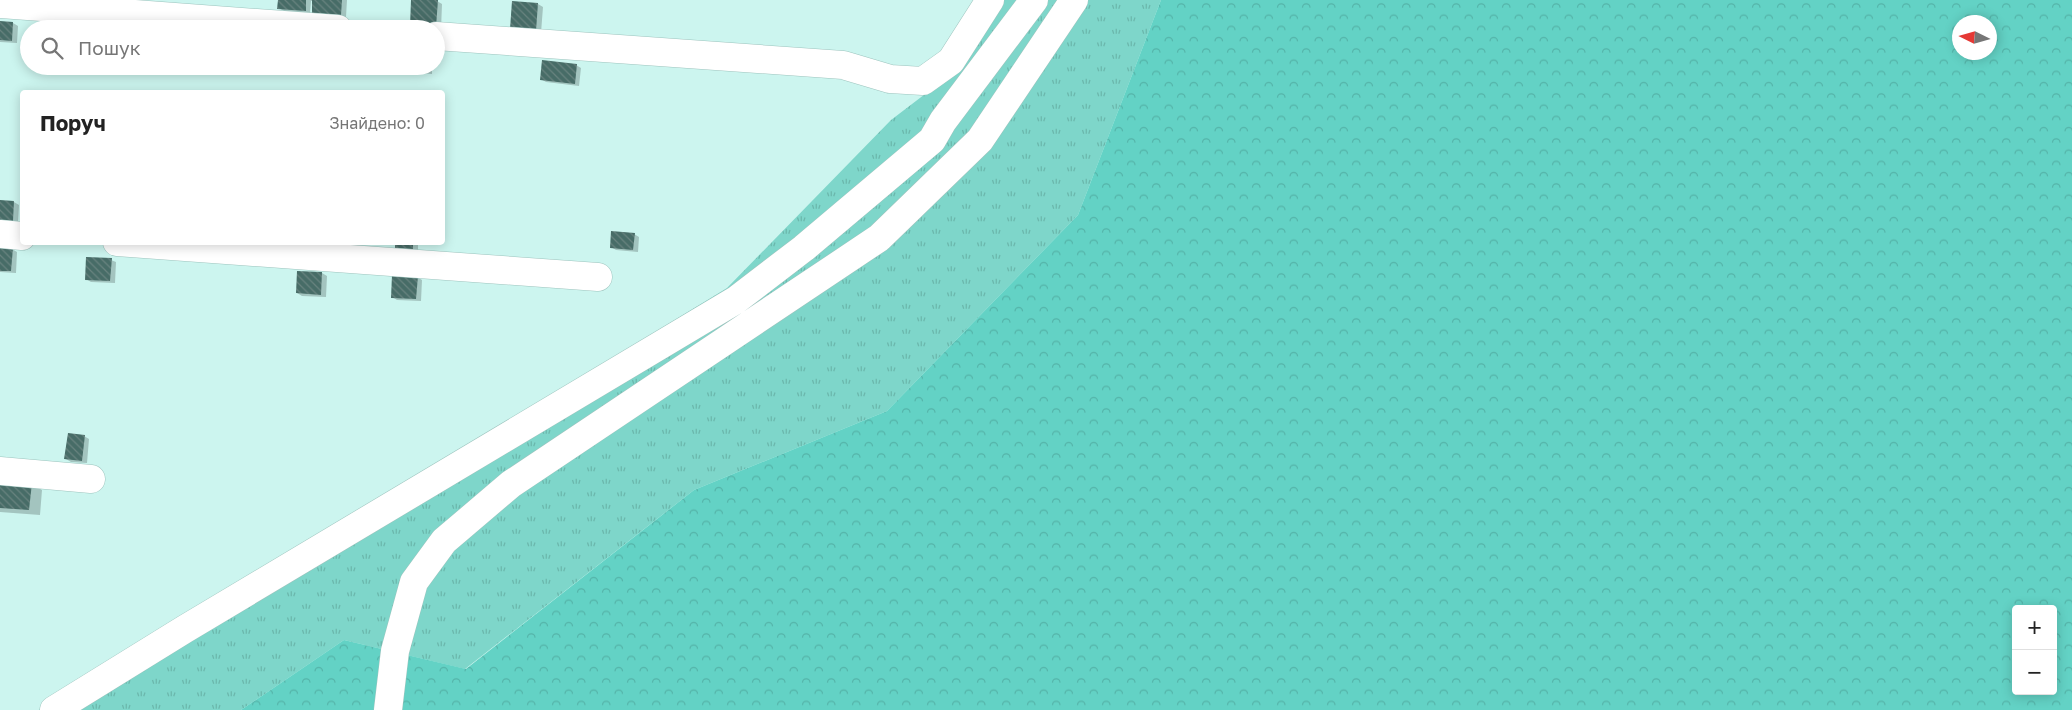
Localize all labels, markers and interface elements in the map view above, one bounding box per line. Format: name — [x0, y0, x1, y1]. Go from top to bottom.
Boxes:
north arrow — [1952, 15, 1997, 60]
search box — [20, 20, 445, 75]
icon: search — [38, 34, 66, 62]
text: Пошук — [78, 36, 141, 59]
text: Поруч — [40, 110, 106, 136]
text: Знайдено: 0 — [329, 113, 425, 133]
map controls — [2012, 605, 2057, 695]
button: + — [2012, 605, 2057, 650]
button: − — [2012, 650, 2057, 695]

